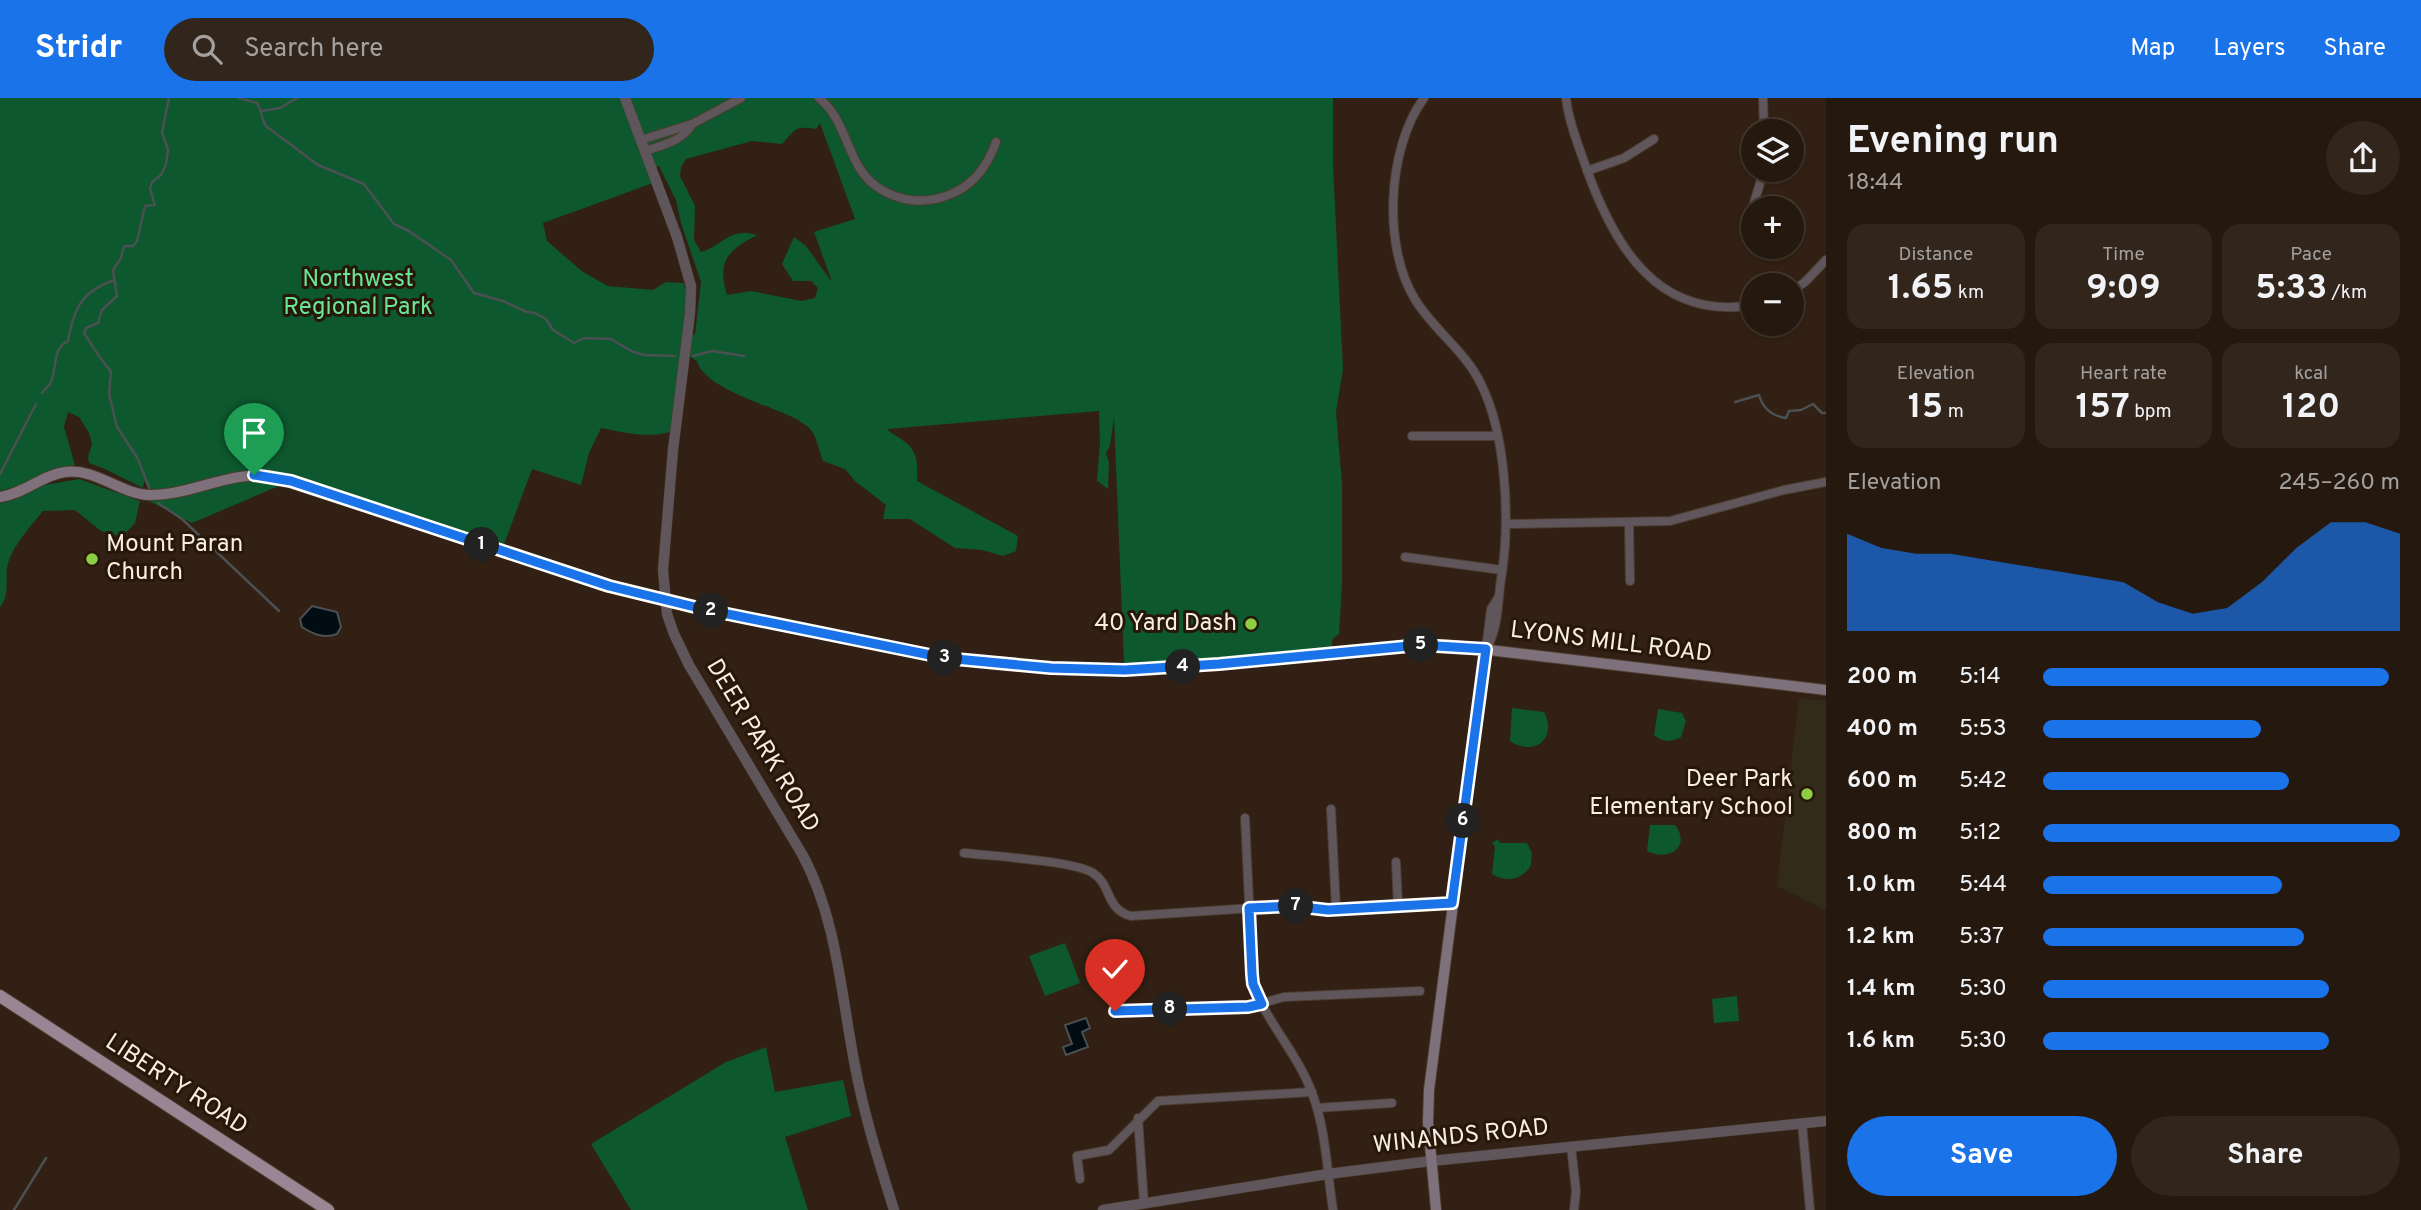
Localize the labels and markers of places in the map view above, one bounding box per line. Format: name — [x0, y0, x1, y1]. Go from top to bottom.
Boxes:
pin — [224, 403, 284, 475]
pin: 1 — [464, 528, 500, 562]
place label: Mount Paran Church — [106, 530, 243, 588]
marker: Mount Paran Church — [84, 551, 100, 567]
pin: 2 — [694, 594, 728, 628]
place label: 40 Yard Dash — [1094, 609, 1237, 639]
marker: 40 Yard Dash — [1243, 616, 1259, 632]
pin: 5 — [1404, 628, 1438, 662]
pin: 3 — [928, 640, 962, 676]
pin: 4 — [1166, 650, 1200, 684]
place label: Deer Park Elementary School — [1589, 765, 1793, 823]
marker: Deer Park Elementary School — [1799, 786, 1815, 802]
pin: 6 — [1446, 804, 1480, 838]
pin: 7 — [1278, 888, 1314, 924]
pin — [1085, 939, 1145, 1011]
pin: 8 — [1152, 992, 1188, 1026]

